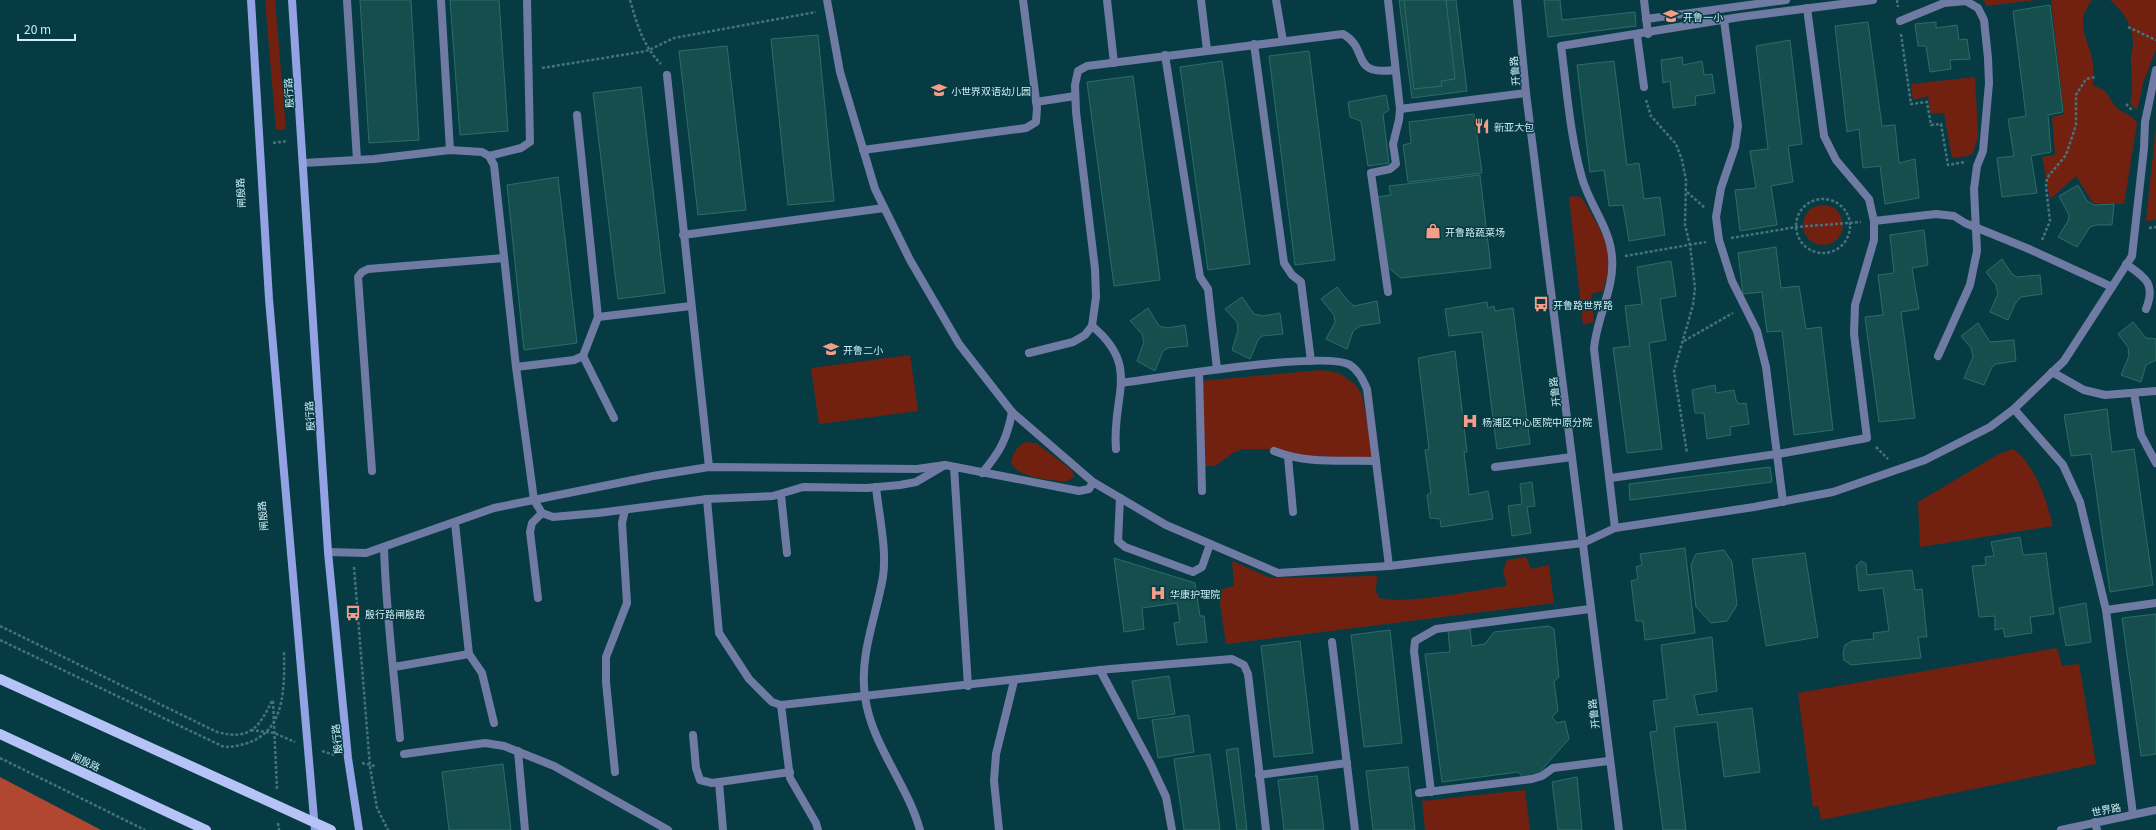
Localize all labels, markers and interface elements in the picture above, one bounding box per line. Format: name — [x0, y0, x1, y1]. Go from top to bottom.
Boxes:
school or university icon: 开鲁一小 — [1662, 7, 1680, 25]
place label: 开鲁一小 — [1683, 9, 1723, 24]
scale bar — [18, 16, 75, 42]
text: 20 m — [24, 20, 51, 37]
street label: 开鲁路 — [1505, 55, 1523, 87]
street label: 殷行路 — [279, 78, 297, 108]
school or university icon: 小世界双语幼儿园 — [930, 81, 948, 99]
place label: 小世界双语幼儿园 — [951, 83, 1031, 98]
restaurant icon: 新亚大包 — [1473, 117, 1491, 135]
place label: 新亚大包 — [1494, 119, 1534, 134]
street label: 闸殷路 — [232, 178, 248, 208]
shop icon: 开鲁路蔬菜场 — [1424, 222, 1442, 240]
place label: 开鲁路蔬菜场 — [1445, 224, 1505, 239]
bus stop icon: 开鲁路世界路 — [1532, 295, 1550, 313]
place label: 开鲁路世界路 — [1553, 297, 1613, 312]
school or university icon: 开鲁二小 — [822, 340, 840, 358]
place label: 开鲁二小 — [843, 342, 883, 357]
street label: 开鲁路 — [1545, 376, 1563, 408]
street label: 殷行路 — [300, 401, 318, 431]
hospital icon: 杨浦区中心医院中原分院 — [1461, 412, 1479, 430]
place label: 杨浦区中心医院中原分院 — [1482, 414, 1592, 429]
street label: 闸殷路 — [253, 500, 271, 532]
hospital icon: 华康护理院 — [1149, 584, 1167, 602]
place label: 华康护理院 — [1170, 586, 1220, 601]
bus stop icon: 殷行路闸殷路 — [344, 604, 362, 622]
place label: 殷行路闸殷路 — [365, 606, 425, 621]
street label: 开鲁路 — [1584, 698, 1602, 730]
street label: 殷行路 — [327, 723, 345, 755]
street label: 闸殷路 — [69, 748, 103, 774]
street label: 世界路 — [2090, 799, 2122, 819]

